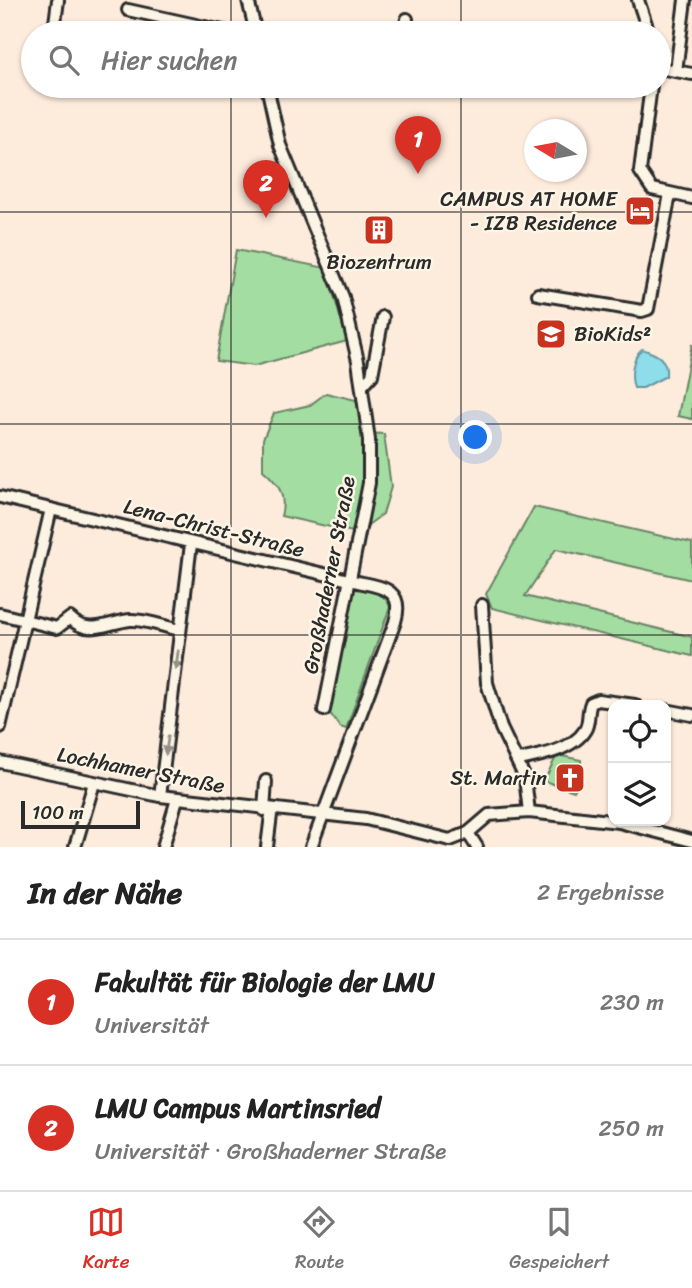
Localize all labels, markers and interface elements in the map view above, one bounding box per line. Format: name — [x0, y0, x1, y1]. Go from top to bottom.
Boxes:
search box — [21, 21, 671, 98]
text: Hier suchen — [101, 37, 237, 83]
icon: search — [45, 41, 83, 79]
pin: 1 — [395, 116, 441, 174]
north arrow — [524, 119, 587, 182]
pin: 2 — [243, 160, 289, 218]
place label: CAMPUS AT HOME - IZB Residence — [440, 180, 618, 242]
hotel icon: CAMPUS AT HOME - IZB Residence — [623, 194, 657, 228]
building icon: Biozentrum — [362, 213, 396, 247]
place label: Biozentrum — [326, 243, 432, 281]
place label: BioKids² — [574, 315, 651, 353]
school or university icon: BioKids² — [534, 317, 568, 351]
your location — [458, 420, 492, 454]
street label: Großhaderner Straße — [291, 473, 367, 677]
street label: Lena-Christ-Straße — [120, 487, 309, 569]
one-way arrow — [171, 649, 182, 671]
map controls — [608, 700, 671, 826]
button: locate — [608, 700, 671, 763]
one-way arrow — [161, 734, 172, 756]
street label: Lochhamer Straße — [54, 735, 228, 805]
place label: St. Martin — [450, 759, 547, 797]
church icon: St. Martin — [553, 761, 587, 795]
button: layers — [608, 763, 671, 826]
text: 100 m — [32, 796, 84, 829]
scale bar — [21, 798, 140, 830]
text: In der Nähe — [28, 866, 182, 920]
text: 2 Ergebnisse — [537, 872, 664, 913]
text: Fakultät für Biologie der LMU — [95, 959, 434, 1005]
text: 1 — [46, 982, 56, 1023]
text: 230 m — [600, 982, 664, 1023]
text: Universität — [95, 1005, 209, 1046]
text: LMU Campus Martinsried — [95, 1085, 380, 1131]
text: 2 — [44, 1108, 58, 1149]
text: 250 m — [598, 1108, 664, 1149]
text: Universität · Großhaderner Straße — [95, 1131, 446, 1172]
tab: Karte — [83, 1203, 130, 1278]
tab: Route — [295, 1203, 344, 1278]
tab: Gespeichert — [509, 1203, 609, 1278]

